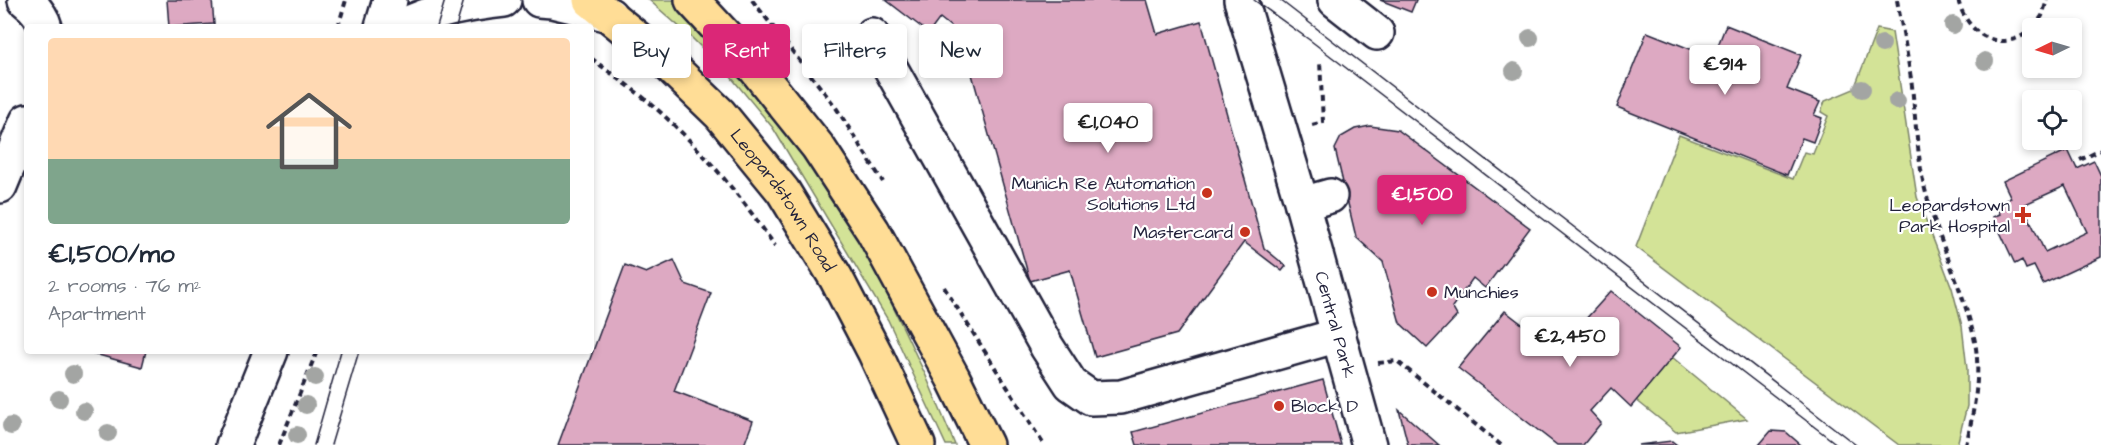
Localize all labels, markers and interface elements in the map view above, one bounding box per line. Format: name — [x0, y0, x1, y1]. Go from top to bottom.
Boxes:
north arrow — [2022, 18, 2082, 78]
map controls — [2022, 18, 2082, 150]
chip: Buy — [612, 24, 691, 78]
chip: Rent — [703, 24, 790, 78]
chip: Filters — [802, 24, 907, 78]
chip: New — [919, 24, 1003, 78]
pin: €914 — [1689, 45, 1761, 96]
text: €914 — [1703, 50, 1747, 78]
icon: home — [255, 77, 363, 185]
button: locate — [2022, 90, 2082, 150]
pin: €1,040 — [1059, 103, 1157, 154]
text: €1,040 — [1078, 108, 1138, 136]
street label: Leopardstown Road — [724, 124, 841, 276]
place label: Munich Re Automation Solutions Ltd — [1012, 171, 1195, 217]
pin: €1,500 — [1373, 175, 1471, 226]
text: €1,500 — [1391, 180, 1453, 208]
marker: Munich Re Automation Solutions Ltd — [1200, 186, 1214, 200]
place label: Leopardstown Park Hospital — [1889, 193, 2010, 239]
marker: Leopardstown Park Hospital — [2014, 206, 2032, 224]
place label: Mastercard — [1133, 220, 1233, 245]
marker: Mastercard — [1238, 225, 1252, 239]
text: €1,500/mo — [48, 236, 175, 272]
street label: Central Park — [1308, 268, 1362, 381]
text: 2 rooms · 76 m² — [48, 272, 201, 300]
place label: Munchies — [1444, 280, 1519, 305]
marker: Munchies — [1425, 285, 1439, 299]
text: Apartment — [48, 300, 146, 328]
pin: €2,450 — [1521, 317, 1619, 368]
text: €2,450 — [1534, 322, 1606, 350]
place label: Block D — [1291, 394, 1358, 419]
marker: Block D — [1272, 399, 1286, 413]

